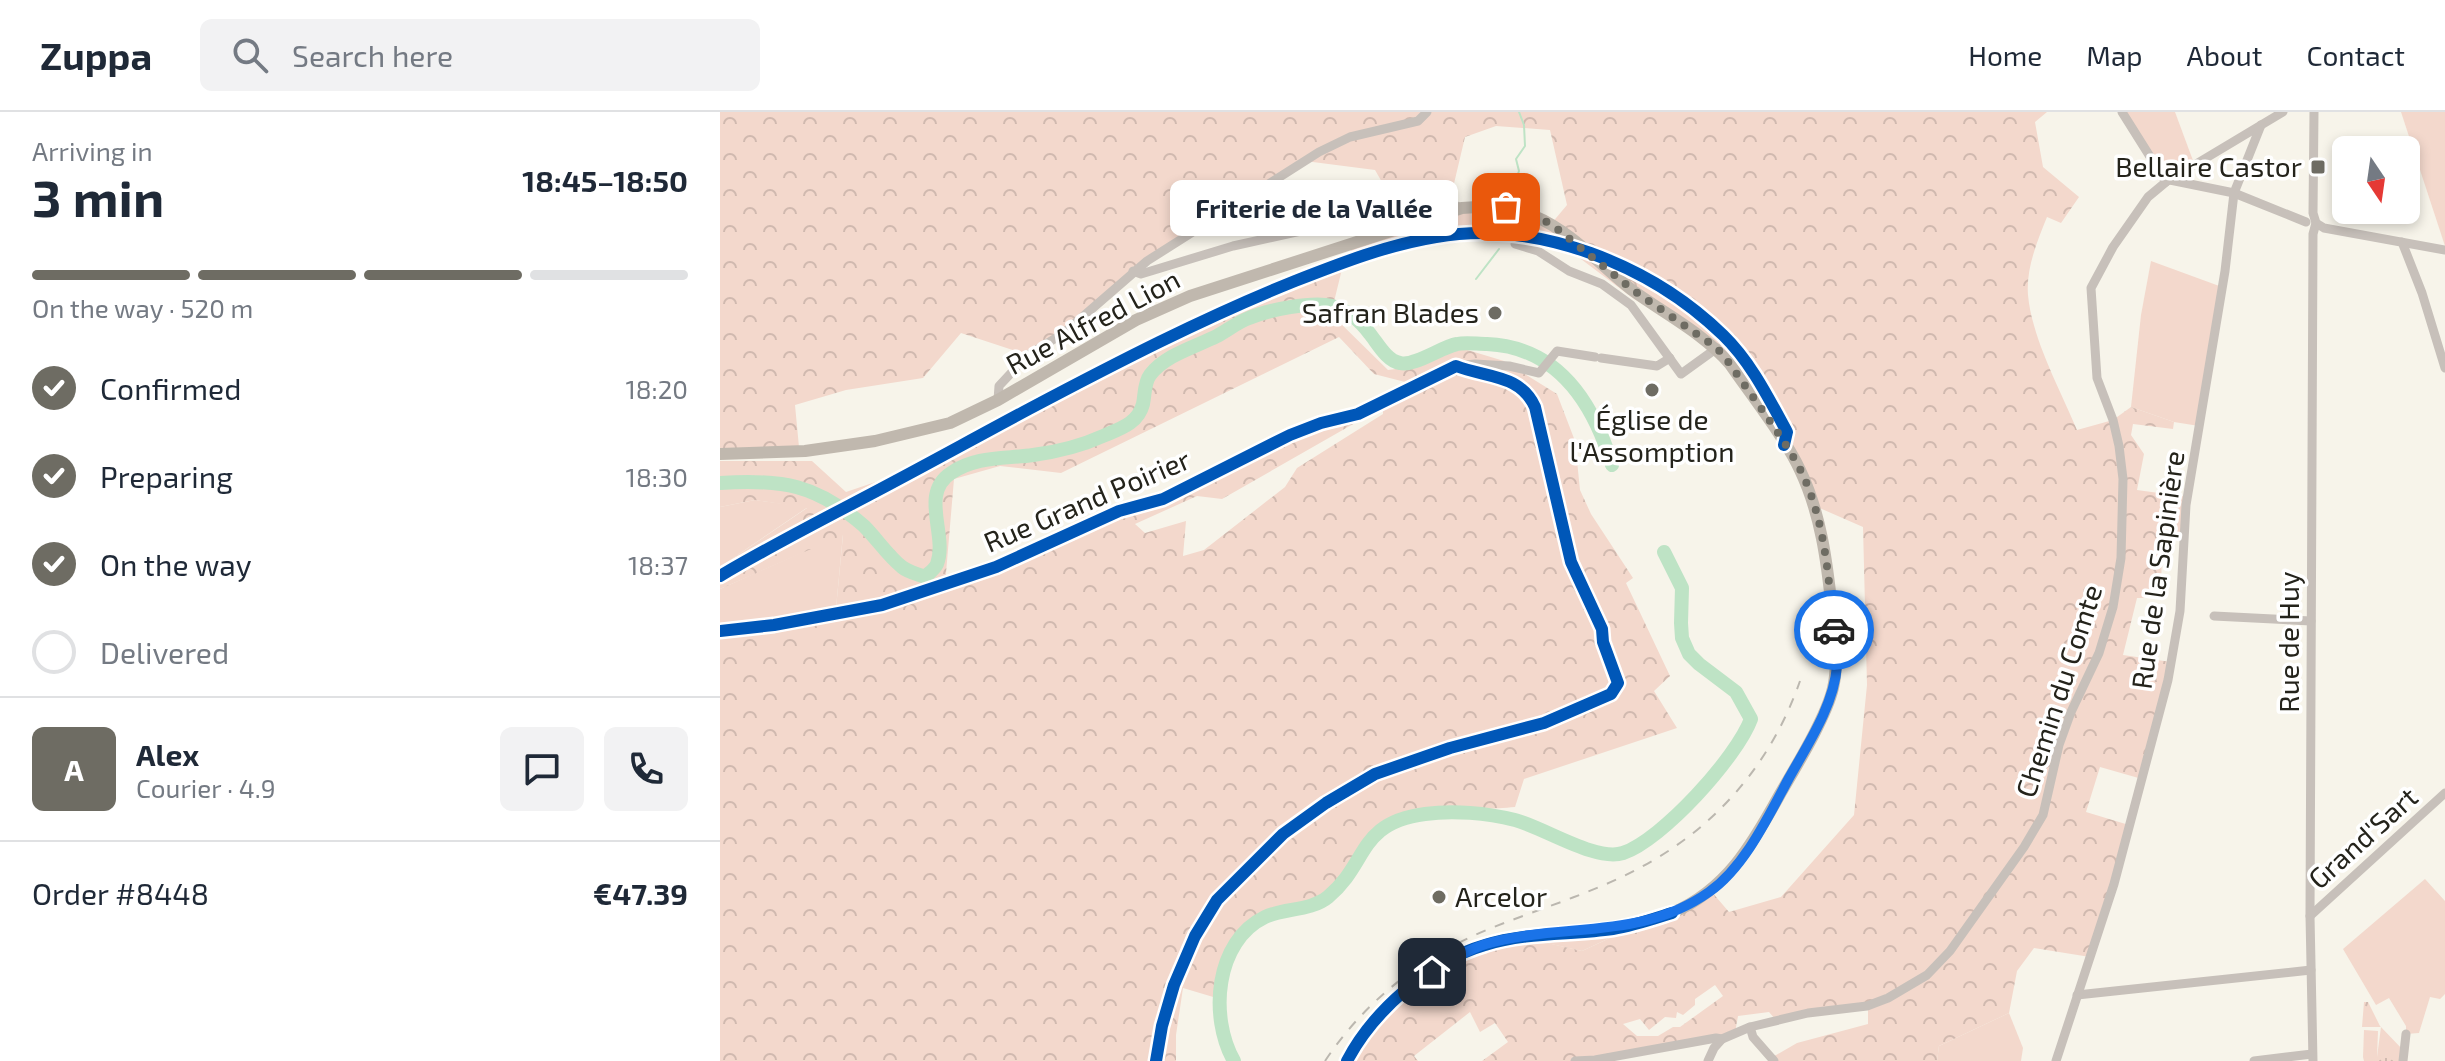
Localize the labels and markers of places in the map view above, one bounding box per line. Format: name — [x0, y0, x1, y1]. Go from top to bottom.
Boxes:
place label: Bellaire Castor — [2115, 149, 2302, 183]
marker: Bellaire Castor — [2309, 158, 2327, 176]
pin — [1472, 173, 1540, 241]
callout: Friterie de la Vallée — [1170, 179, 1458, 235]
place label: Safran Blades — [1302, 295, 1479, 329]
marker: Safran Blades — [1486, 304, 1504, 322]
marker: Église de l'Assomption — [1643, 381, 1661, 399]
place label: Église de l'Assomption — [1570, 402, 1734, 468]
place label: Arcelor — [1455, 879, 1547, 913]
marker: Arcelor — [1430, 888, 1448, 906]
pin — [1398, 938, 1466, 1006]

